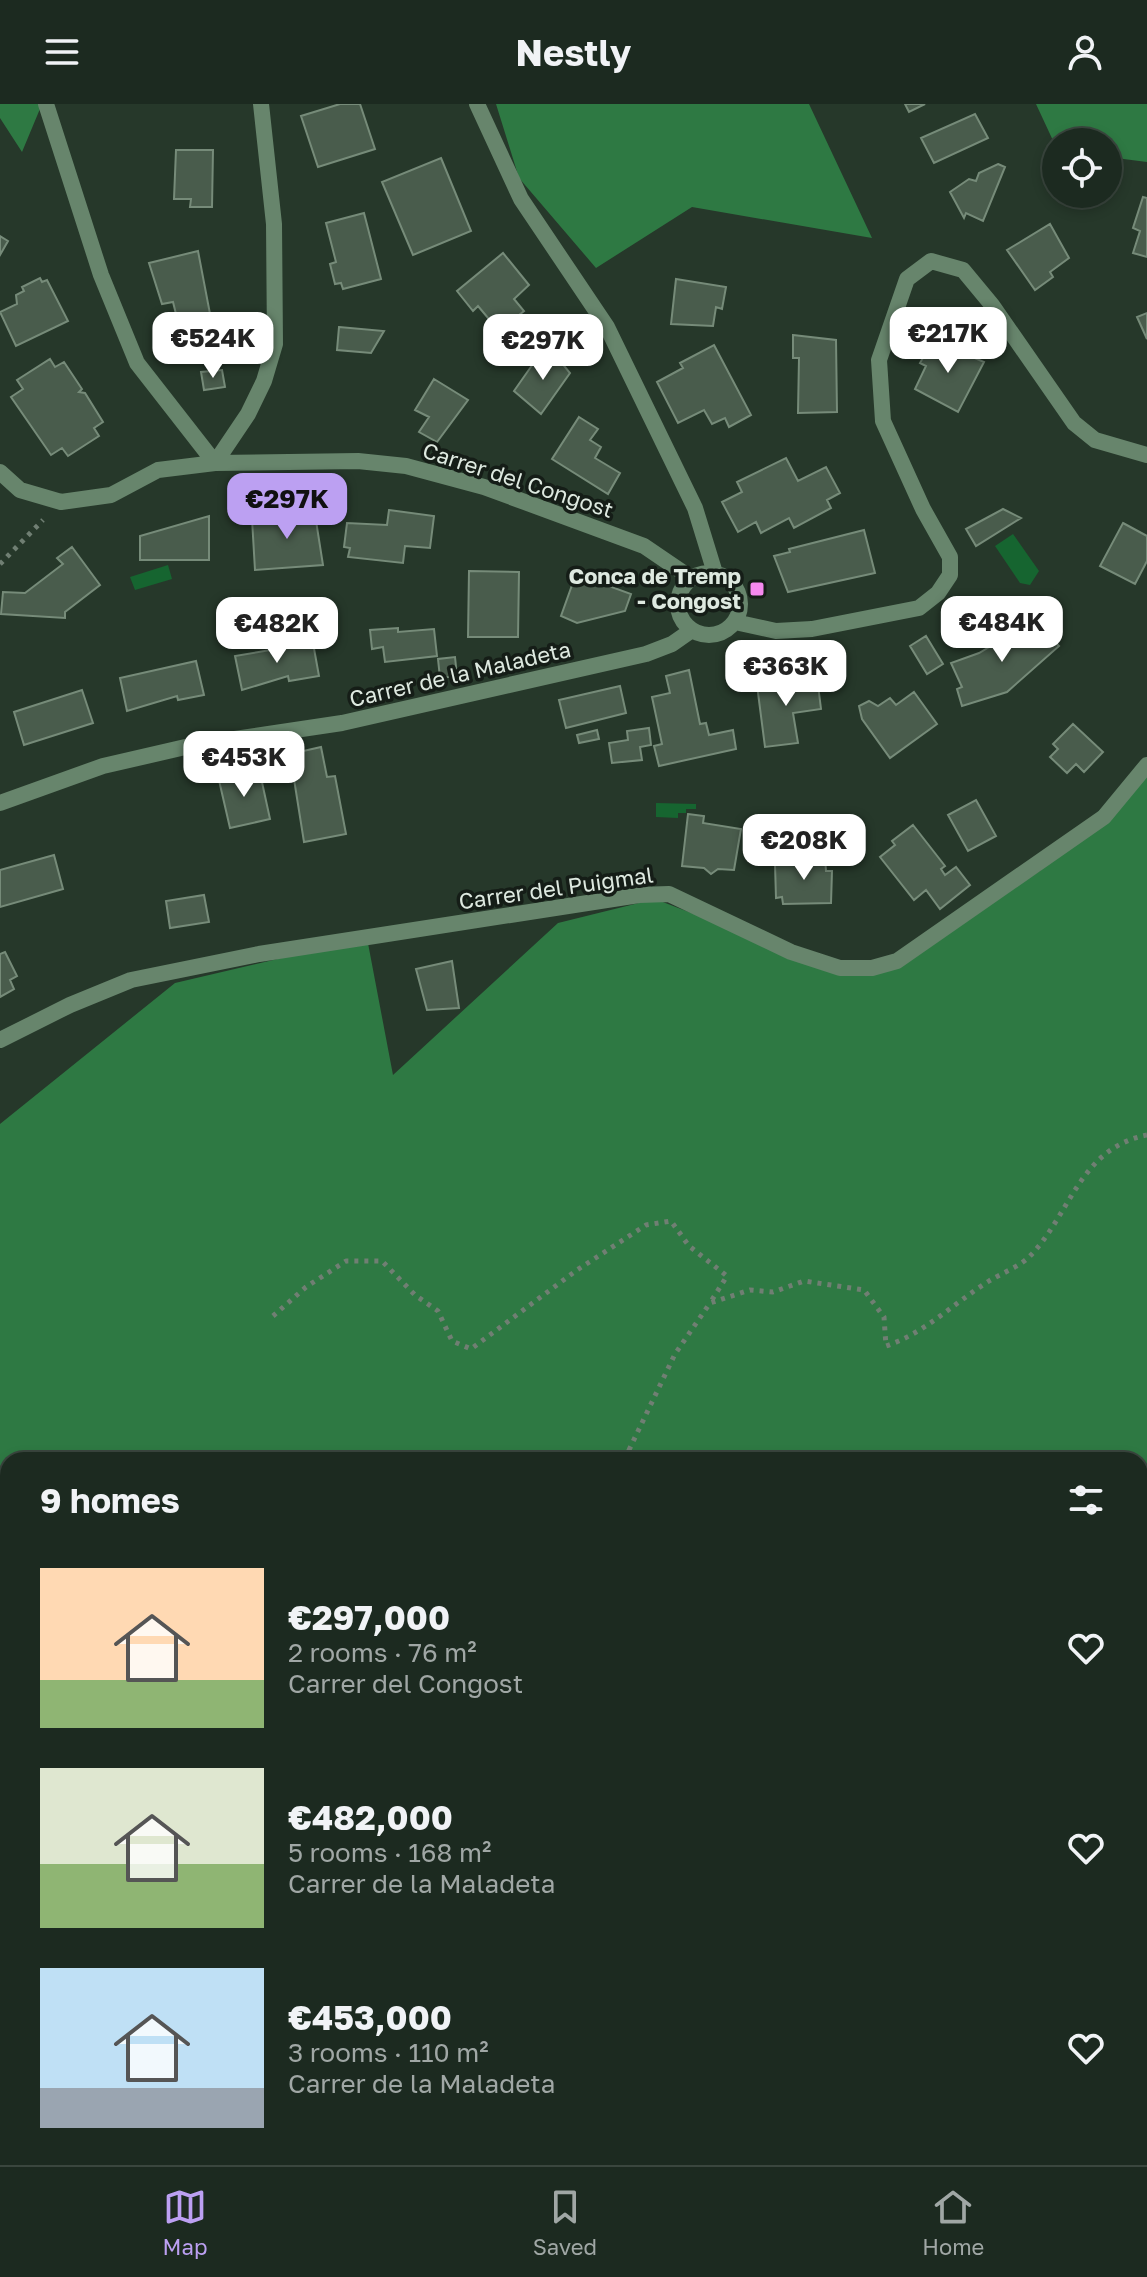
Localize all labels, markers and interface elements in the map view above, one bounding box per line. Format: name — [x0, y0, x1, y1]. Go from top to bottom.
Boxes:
icon: menu — [40, 30, 84, 74]
icon: person — [1063, 30, 1107, 74]
text: Nestly — [516, 31, 631, 74]
map controls — [1042, 128, 1122, 208]
button: locate — [1042, 128, 1122, 208]
pin: €217K — [892, 307, 1004, 375]
pin: €524K — [157, 312, 269, 380]
pin: €297K — [487, 314, 599, 382]
text: €217K — [908, 317, 988, 348]
text: €524K — [170, 322, 256, 353]
text: €297K — [501, 324, 585, 355]
street label: Carrer del Congost — [419, 436, 617, 523]
pin: €297K — [231, 473, 343, 541]
text: €297K — [245, 483, 329, 514]
place label: Conca de Tremp - Congost — [569, 562, 741, 614]
marker: Conca de Tremp - Congost — [748, 580, 766, 598]
pin: €484K — [946, 596, 1058, 664]
pin: €482K — [221, 597, 333, 665]
text: €484K — [959, 606, 1045, 637]
text: €482K — [234, 607, 320, 638]
street label: Carrer de la Maladeta — [347, 635, 573, 712]
pin: €363K — [730, 640, 842, 708]
text: €363K — [743, 650, 829, 681]
pin: €453K — [188, 731, 300, 799]
text: €453K — [201, 741, 287, 772]
pin: €208K — [748, 814, 860, 882]
text: €208K — [761, 824, 847, 855]
street label: Carrer del Puigmal — [457, 860, 655, 915]
icon: filters — [1064, 1478, 1108, 1522]
text: 9 homes — [40, 1480, 180, 1520]
text: €297,000 — [288, 1597, 450, 1637]
icon: home — [104, 1600, 200, 1696]
icon: heart — [1064, 1626, 1108, 1670]
text: 2 rooms · 76 m² — [288, 1637, 477, 1668]
text: Carrer del Congost — [288, 1668, 523, 1699]
text: €482,000 — [288, 1797, 453, 1837]
icon: home — [104, 1800, 200, 1896]
icon: heart — [1064, 1826, 1108, 1870]
text: 5 rooms · 168 m² — [288, 1837, 491, 1868]
text: Carrer de la Maladeta — [288, 1868, 555, 1899]
text: €453,000 — [288, 1997, 452, 2037]
icon: home — [104, 2000, 200, 2096]
icon: heart — [1064, 2026, 1108, 2070]
text: 3 rooms · 110 m² — [288, 2037, 489, 2068]
text: Carrer de la Maladeta — [288, 2068, 555, 2099]
tab: Map — [163, 2185, 208, 2260]
tab: Saved — [533, 2185, 597, 2260]
tab: Home — [922, 2185, 984, 2260]

